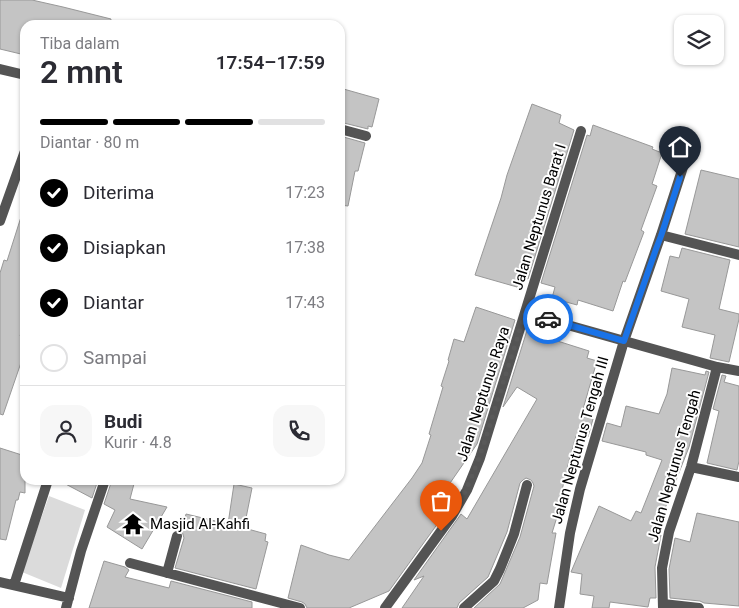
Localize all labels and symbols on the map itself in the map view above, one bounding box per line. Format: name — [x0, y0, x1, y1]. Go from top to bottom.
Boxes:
pin — [659, 126, 701, 177]
street label: Jalan Neptunus Barat I — [508, 142, 570, 292]
courier — [523, 294, 573, 344]
street label: Jalan Neptunus Raya — [453, 324, 513, 464]
street label: Jalan Neptunus Tengah III — [547, 354, 613, 526]
street label: Jalan Neptunus Tengah — [644, 388, 704, 544]
pin — [420, 480, 462, 531]
temple icon: Masjid Al-Kahfi — [120, 511, 146, 537]
place label: Masjid Al-Kahfi — [150, 515, 250, 533]

